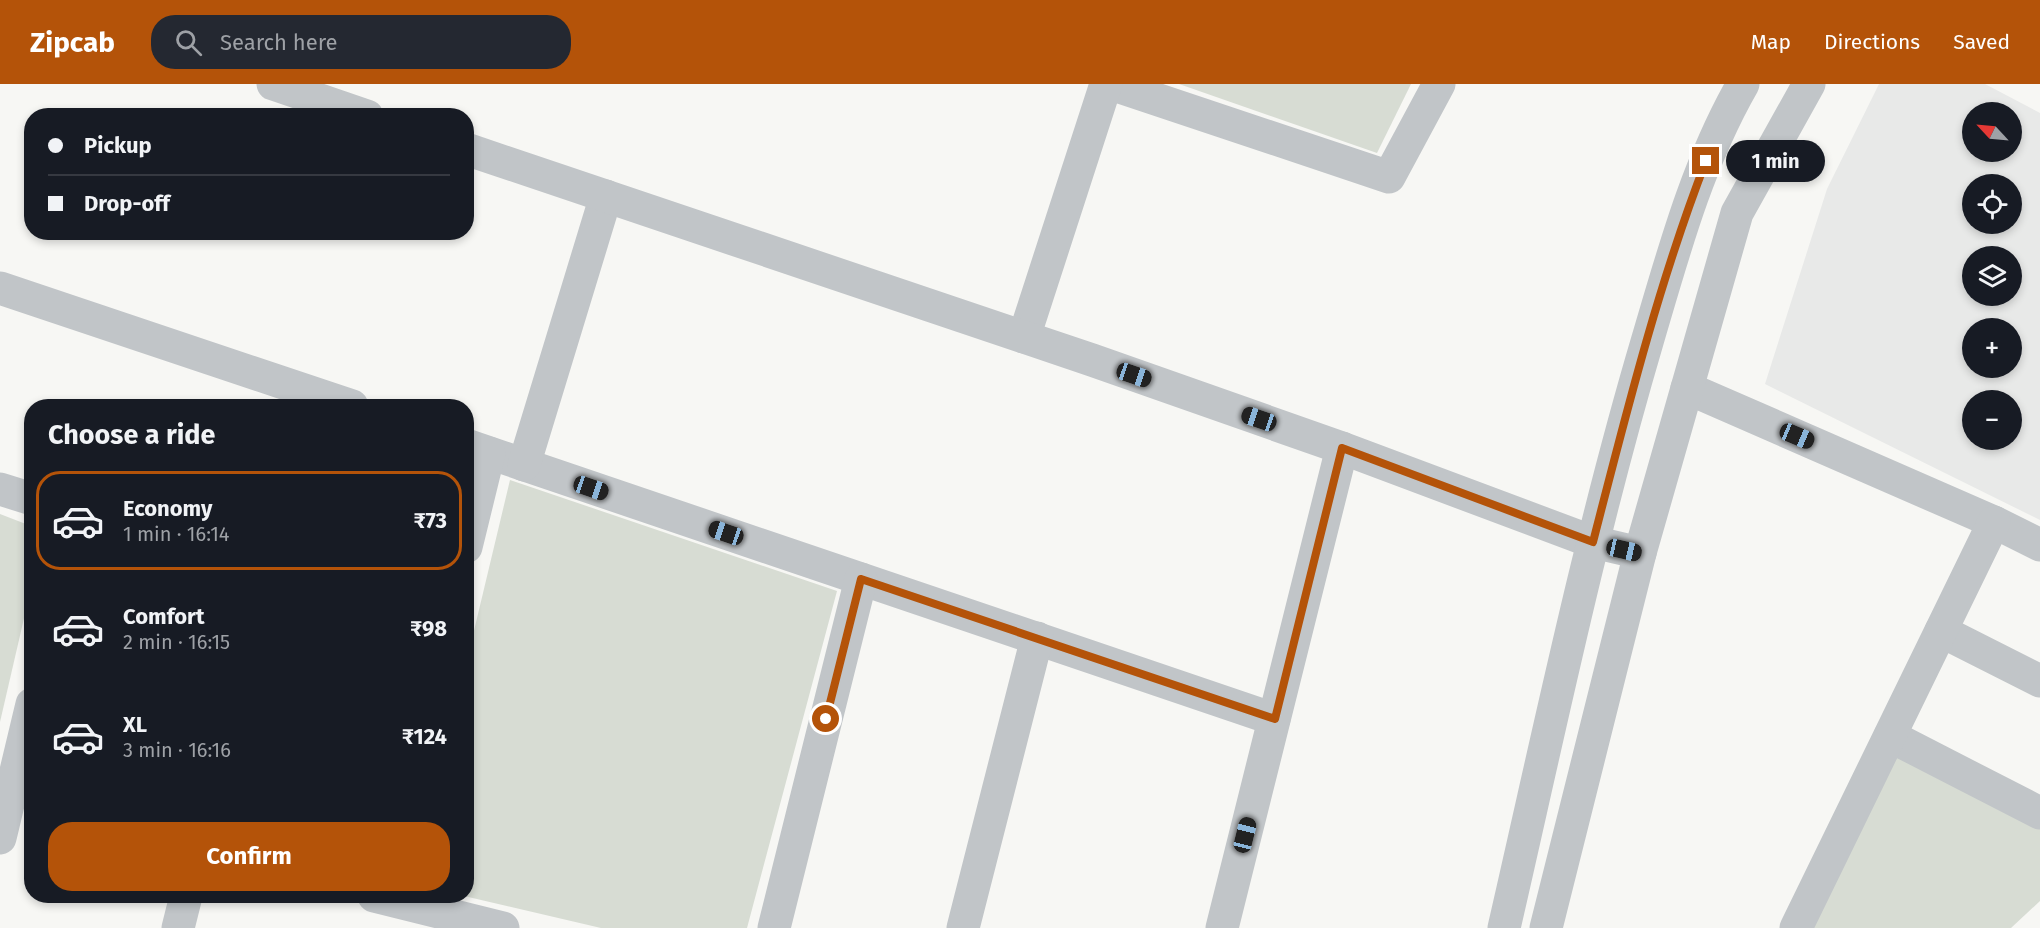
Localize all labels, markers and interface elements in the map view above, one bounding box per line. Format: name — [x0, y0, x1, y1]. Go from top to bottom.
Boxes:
search box — [151, 15, 571, 69]
text: Zipcab — [30, 26, 115, 59]
icon: search — [172, 26, 205, 59]
text: Search here — [220, 29, 338, 56]
text: Map — [1751, 29, 1791, 55]
text: Directions — [1824, 29, 1920, 55]
text: Saved — [1953, 29, 2010, 55]
north arrow — [1962, 102, 2022, 162]
map controls — [1962, 102, 2022, 450]
text: Pickup — [84, 132, 152, 159]
callout: 1 min — [1727, 140, 1826, 182]
route end — [1692, 147, 1719, 174]
text: 1 min — [1751, 149, 1800, 173]
button: locate — [1962, 174, 2022, 234]
text: Drop-off — [84, 190, 170, 217]
button: layers — [1962, 246, 2022, 306]
button: + — [1962, 318, 2022, 378]
car — [1114, 361, 1154, 389]
button: − — [1962, 390, 2022, 450]
car — [1239, 405, 1279, 433]
text: Choose a ride — [48, 419, 215, 451]
car — [1777, 421, 1817, 451]
car — [571, 474, 611, 502]
icon: car — [51, 494, 105, 548]
text: Economy — [123, 495, 212, 522]
text: ₹73 — [413, 507, 447, 534]
car — [706, 519, 746, 547]
text: 1 min · 16:14 — [123, 522, 229, 546]
car — [1604, 537, 1644, 563]
icon: car — [51, 602, 105, 656]
text: Comfort — [123, 603, 204, 630]
text: ₹98 — [410, 615, 447, 642]
text: 2 min · 16:15 — [123, 630, 230, 654]
route start — [812, 705, 839, 732]
icon: car — [51, 710, 105, 764]
text: XL — [123, 711, 147, 738]
text: ₹124 — [402, 723, 447, 750]
text: 3 min · 16:16 — [123, 738, 231, 762]
car — [1232, 815, 1258, 855]
button: Confirm — [48, 822, 450, 891]

